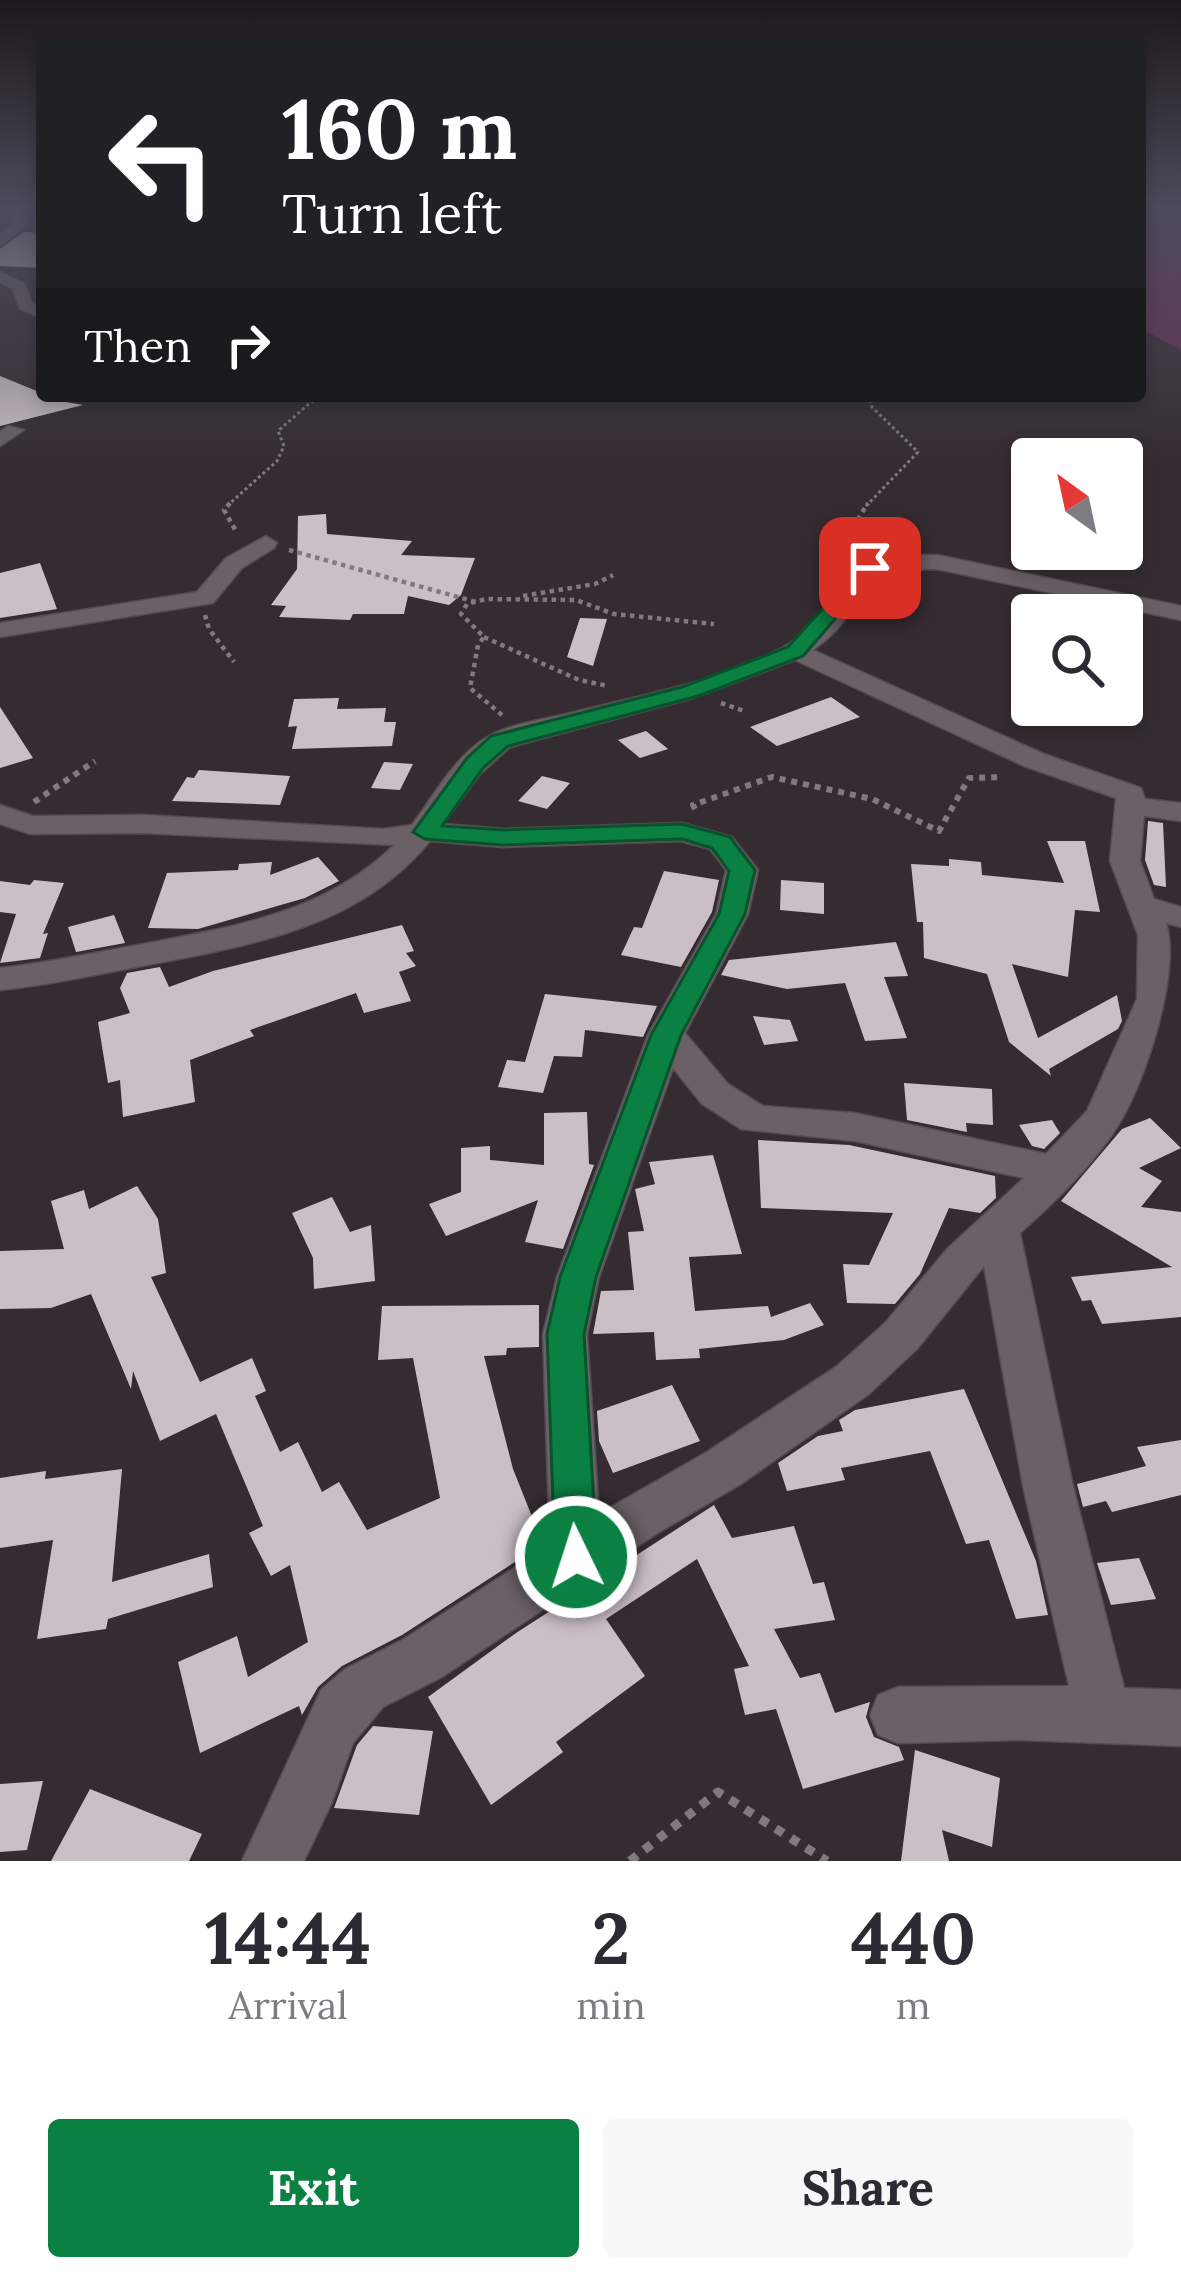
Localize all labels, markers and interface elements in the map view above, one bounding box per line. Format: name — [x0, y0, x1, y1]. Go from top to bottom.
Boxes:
text: 160 m — [282, 74, 517, 182]
icon: left — [84, 84, 240, 240]
text: Turn left — [282, 179, 502, 248]
icon: right — [215, 312, 281, 378]
text: Then — [84, 317, 191, 374]
north arrow — [1011, 438, 1143, 570]
map controls — [1011, 438, 1143, 726]
pin — [819, 517, 921, 619]
icon: arrive — [837, 535, 903, 601]
button: search — [1011, 594, 1143, 726]
position arrow — [513, 1494, 639, 1620]
text: 14:44 — [205, 1892, 371, 1984]
text: 2 — [592, 1892, 630, 1984]
text: 440 — [851, 1892, 976, 1984]
text: Arrival — [228, 1980, 348, 2030]
text: min — [576, 1980, 646, 2030]
text: m — [896, 1980, 931, 2030]
button: Exit — [48, 2119, 579, 2257]
button: Share — [603, 2119, 1133, 2257]

